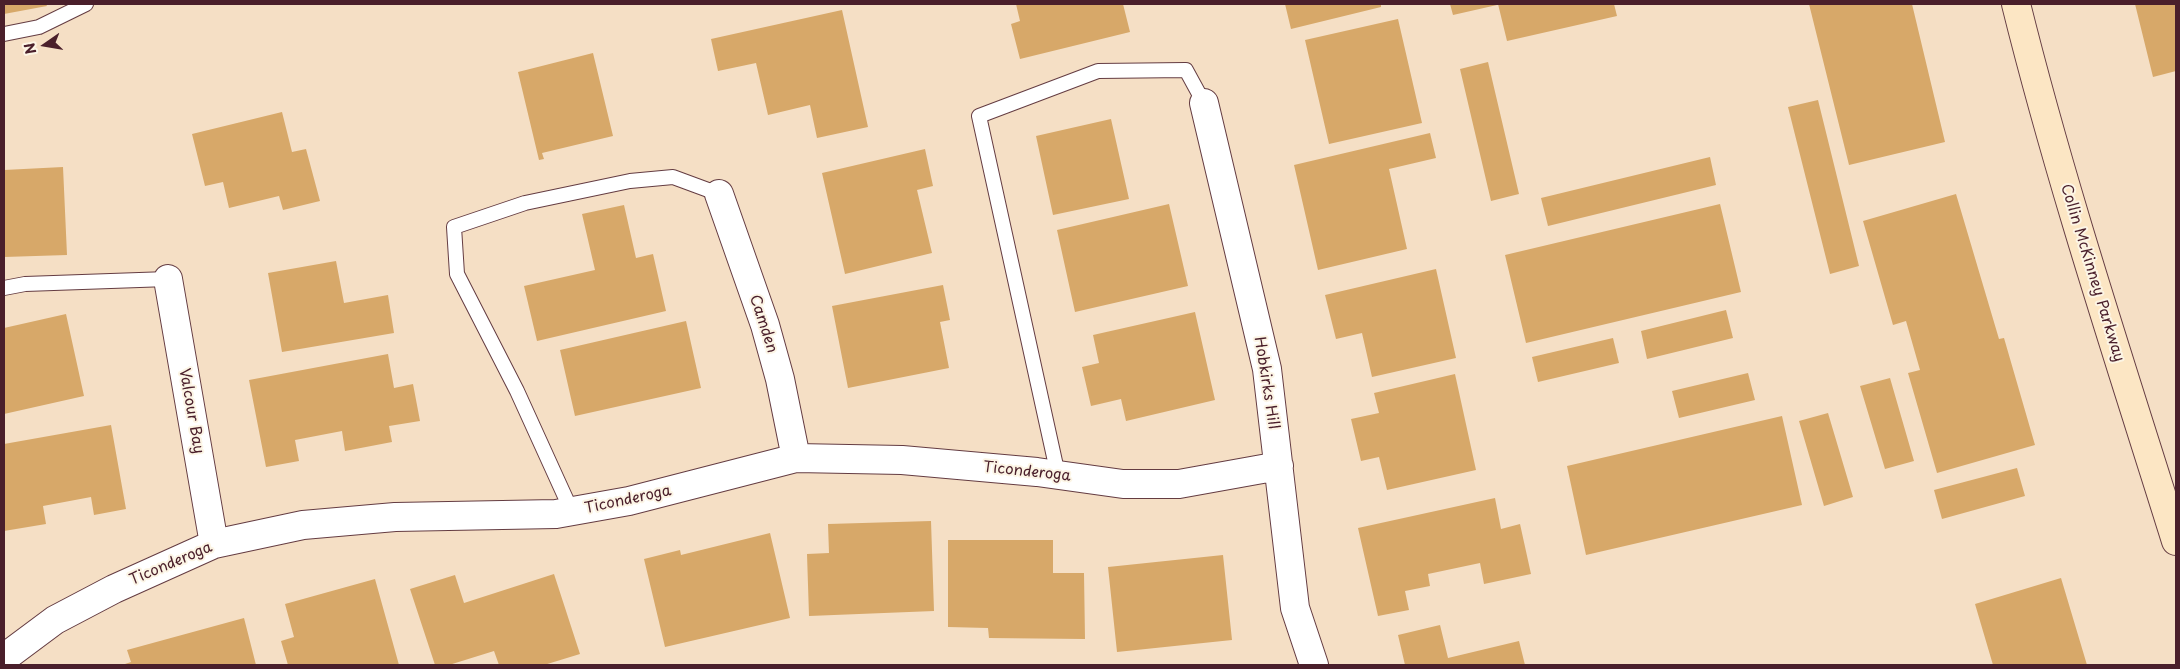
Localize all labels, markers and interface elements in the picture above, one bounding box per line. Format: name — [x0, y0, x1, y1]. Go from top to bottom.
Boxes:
north arrow — [20, 20, 70, 70]
text: N — [18, 41, 41, 56]
street label: Collin McKinney Parkway — [2056, 182, 2128, 364]
street label: Camden — [745, 293, 781, 355]
street label: Hobkirks Hill — [1250, 335, 1282, 431]
street label: Valcour Bay — [175, 367, 207, 455]
street label: Ticonderoga — [982, 458, 1072, 486]
street label: Ticonderoga — [583, 482, 673, 518]
street label: Ticonderoga — [127, 539, 215, 589]

